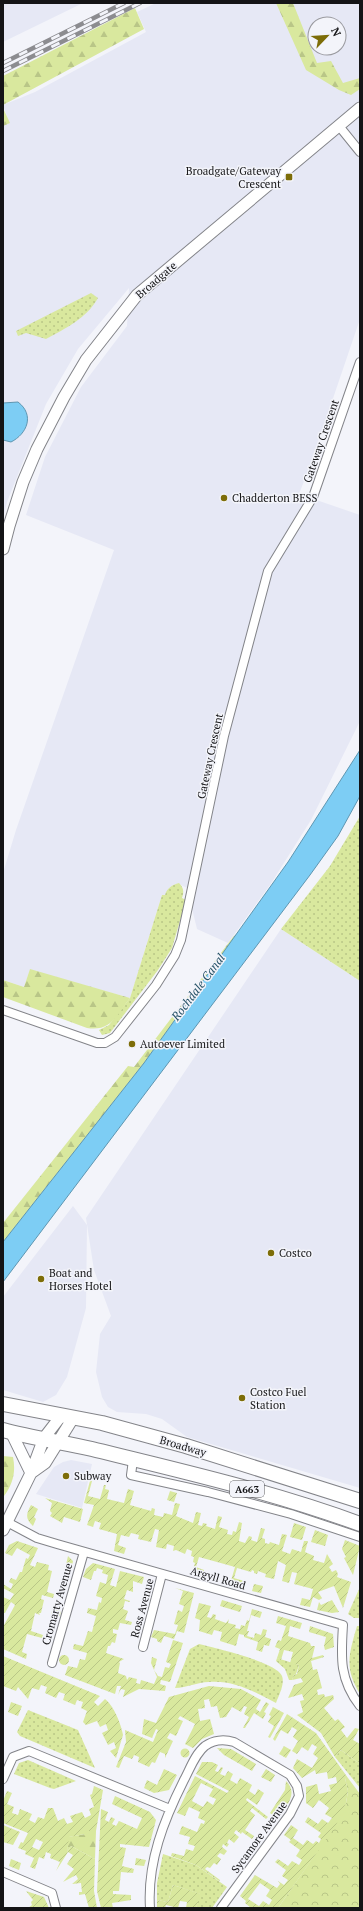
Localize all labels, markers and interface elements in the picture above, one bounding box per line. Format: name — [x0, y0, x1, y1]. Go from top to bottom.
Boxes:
north arrow — [307, 16, 347, 56]
text: N — [328, 25, 344, 39]
place label: Broadgate/Gateway Crescent — [186, 164, 281, 191]
marker: Broadgate/Gateway Crescent — [284, 172, 294, 182]
street label: Broadgate — [133, 258, 180, 302]
street label: Gateway Crescent — [300, 397, 342, 485]
place label: Chadderton BESS — [232, 491, 317, 505]
marker: Chadderton BESS — [219, 493, 229, 503]
street label: Gateway Crescent — [194, 712, 226, 800]
water label: Rochdale Canal — [167, 950, 228, 1024]
place label: Autoever Limited — [140, 1037, 225, 1051]
marker: Autoever Limited — [127, 1039, 137, 1049]
place label: Costco — [279, 1246, 312, 1260]
marker: Costco — [266, 1248, 276, 1258]
place label: Boat and Horses Hotel — [49, 1266, 112, 1293]
marker: Boat and Horses Hotel — [36, 1274, 46, 1284]
place label: Costco Fuel Station — [250, 1385, 307, 1412]
marker: Costco Fuel Station — [237, 1393, 247, 1403]
street label: Broadway — [158, 1433, 208, 1459]
place label: Subway — [74, 1469, 112, 1483]
marker: Subway — [61, 1471, 71, 1481]
road number: A663 — [230, 1481, 264, 1497]
street label: Cromarty Avenue — [39, 1561, 76, 1647]
street label: Argyll Road — [189, 1563, 247, 1593]
street label: Ross Avenue — [127, 1576, 157, 1639]
street label: Sycamore Avenue — [228, 1798, 290, 1876]

